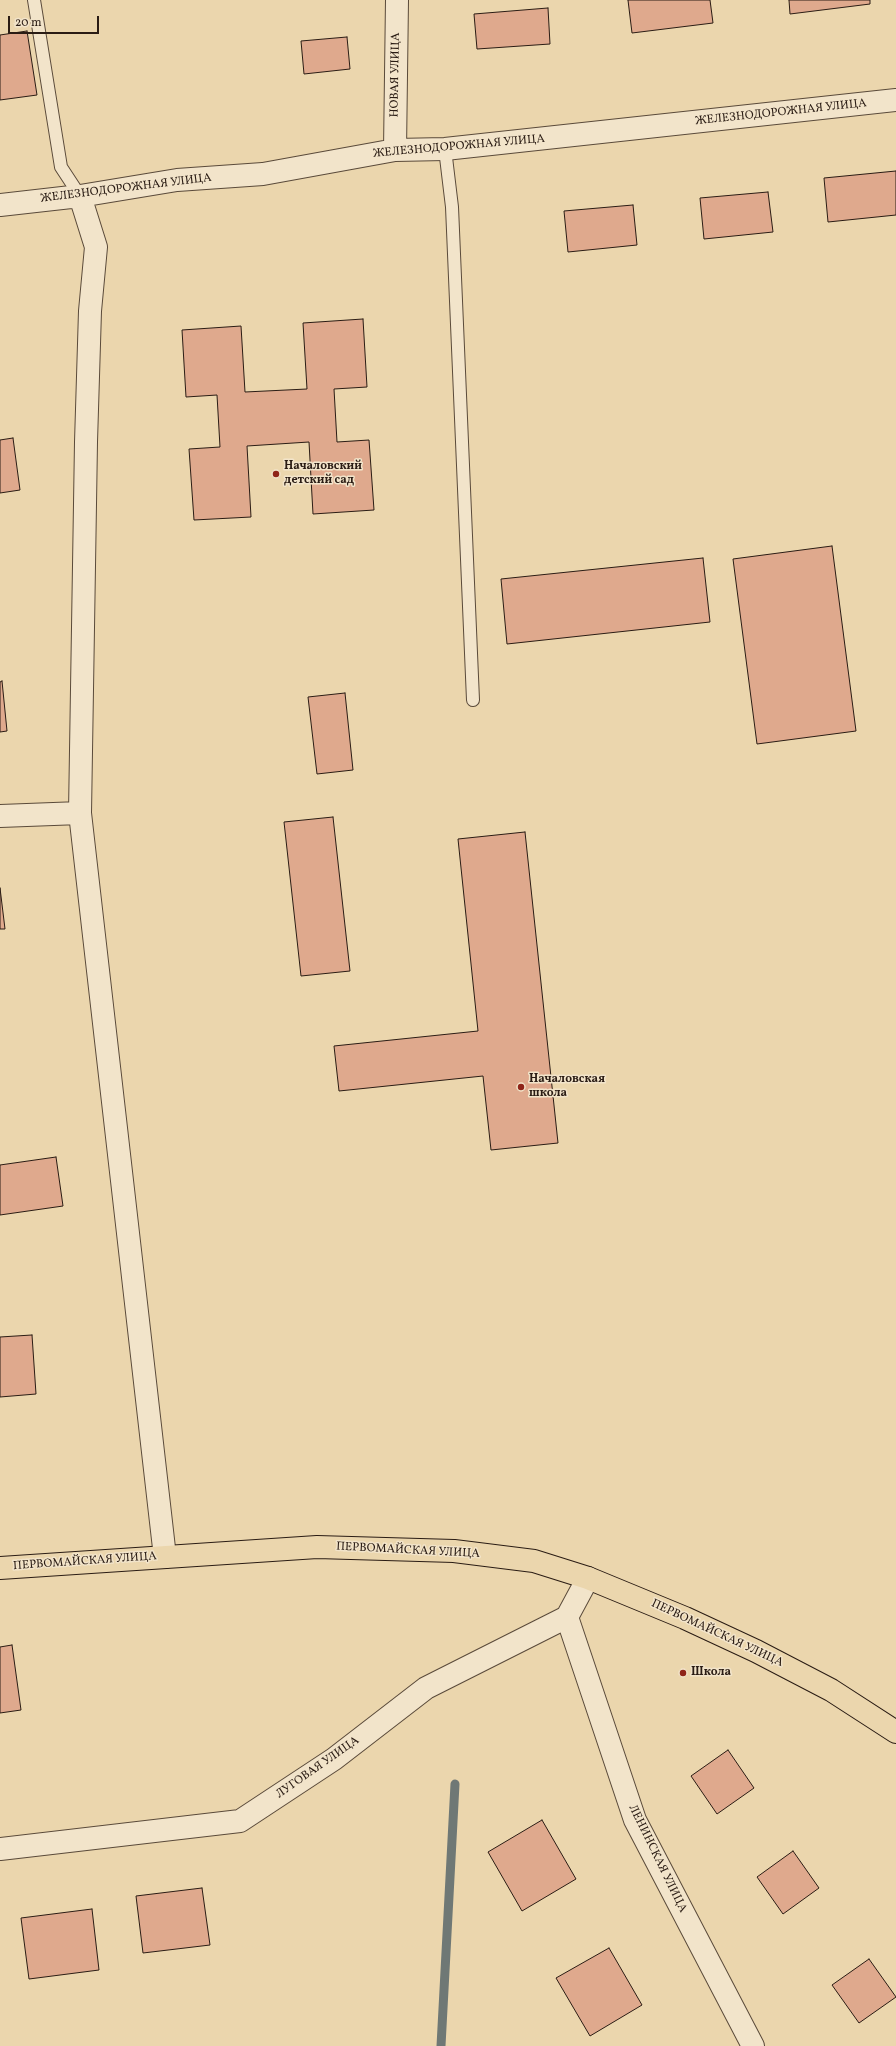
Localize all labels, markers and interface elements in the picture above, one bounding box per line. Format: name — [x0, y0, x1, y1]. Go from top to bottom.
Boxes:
scale bar — [10, 8, 101, 34]
text: 20 m — [15, 15, 42, 31]
street label: НОВАЯ УЛИЦА — [388, 32, 404, 118]
street label: ЖЕЛЕЗНОДОРОЖНАЯ УЛИЦА — [694, 97, 868, 129]
street label: ЖЕЛЕЗНОДОРОЖНАЯ УЛИЦА — [372, 132, 546, 162]
street label: ЖЕЛЕЗНОДОРОЖНАЯ УЛИЦА — [39, 171, 213, 207]
place label: Началовский детский сад — [284, 460, 362, 488]
marker: Началовский детский сад — [271, 469, 281, 479]
place label: Началовская школа — [529, 1073, 605, 1101]
marker: Началовская школа — [516, 1082, 526, 1092]
street label: ПЕРВОМАЙСКАЯ УЛИЦА — [336, 1540, 480, 1562]
street label: ПЕРВОМАЙСКАЯ УЛИЦА — [13, 1550, 157, 1574]
street label: ПЕРВОМАЙСКАЯ УЛИЦА — [649, 1597, 785, 1671]
place label: Школа — [691, 1666, 731, 1680]
marker: Школа — [678, 1668, 688, 1678]
street label: ЛУГОВАЯ УЛИЦА — [274, 1734, 362, 1802]
street label: ЛЕНИНСКАЯ УЛИЦА — [625, 1803, 689, 1915]

